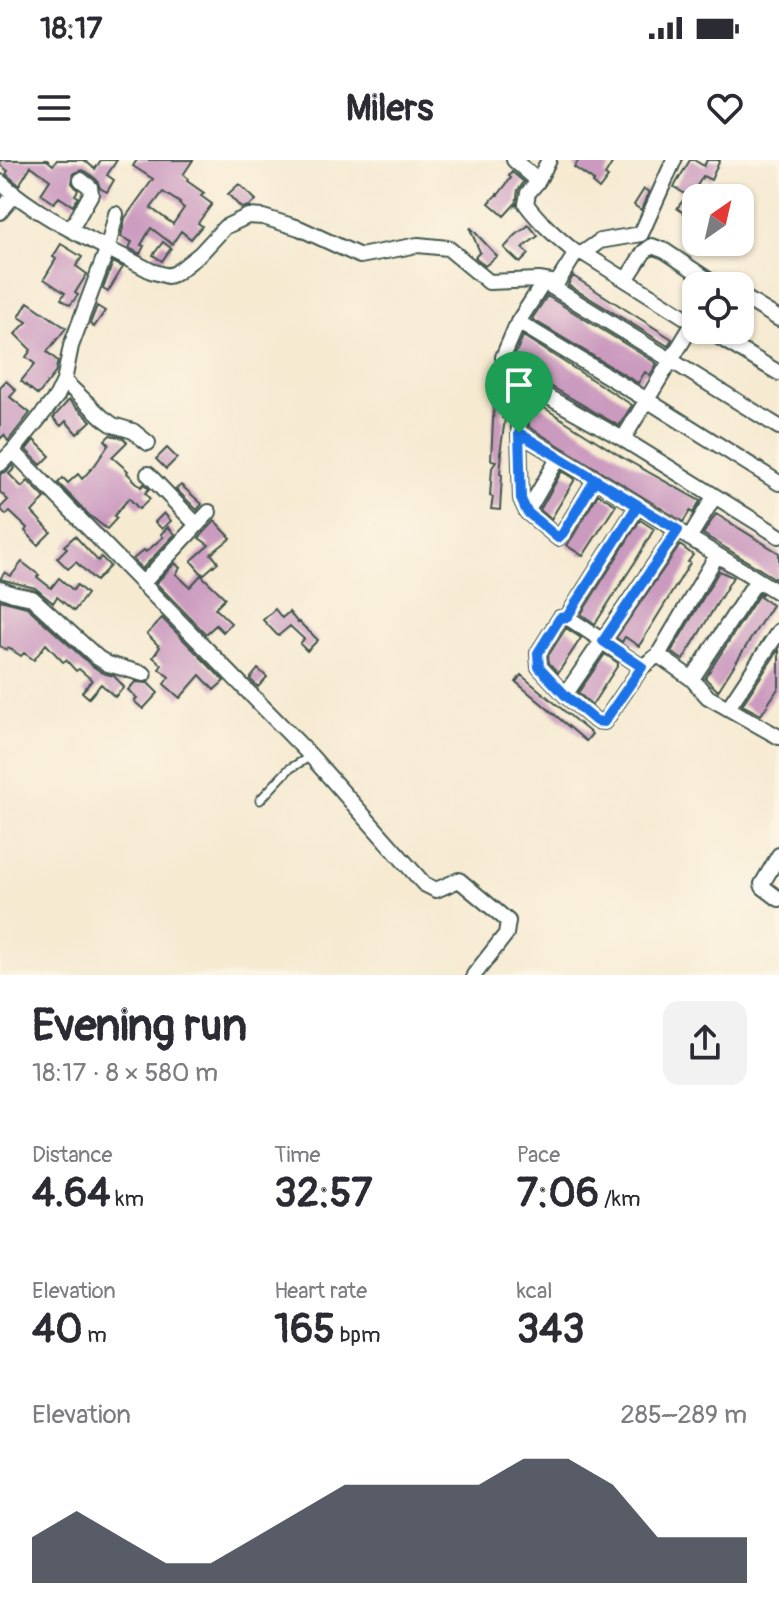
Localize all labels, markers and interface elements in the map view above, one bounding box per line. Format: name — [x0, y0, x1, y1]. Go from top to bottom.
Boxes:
text: 18:17 — [40, 10, 102, 47]
icon: menu — [32, 86, 76, 130]
text: Milers — [346, 86, 433, 131]
icon: heart — [703, 86, 747, 130]
north arrow — [682, 184, 754, 256]
map controls — [682, 184, 754, 344]
button: locate — [682, 272, 754, 344]
pin — [485, 351, 553, 433]
icon: arrive — [497, 363, 541, 407]
text: Evening run — [32, 999, 247, 1054]
button: share — [663, 1001, 747, 1085]
text: 18:17 · 8 × 580 m — [32, 1057, 218, 1089]
text: Distance — [32, 1141, 112, 1169]
text: Time — [274, 1141, 320, 1169]
text: Pace — [517, 1141, 560, 1169]
text: 4.64 — [32, 1169, 110, 1218]
text: 32:57 — [274, 1169, 373, 1218]
text: 7:06 — [517, 1169, 599, 1218]
text: km — [110, 1185, 144, 1213]
text: /km — [599, 1185, 641, 1213]
text: Elevation — [32, 1277, 116, 1305]
text: Heart rate — [274, 1277, 367, 1305]
text: kcal — [517, 1277, 552, 1305]
text: 40 — [32, 1305, 83, 1354]
text: 165 — [274, 1305, 335, 1354]
text: 343 — [517, 1305, 585, 1354]
text: m — [83, 1321, 107, 1349]
text: bpm — [335, 1321, 380, 1349]
text: Elevation — [32, 1399, 131, 1431]
text: 285–289 m — [620, 1399, 747, 1431]

